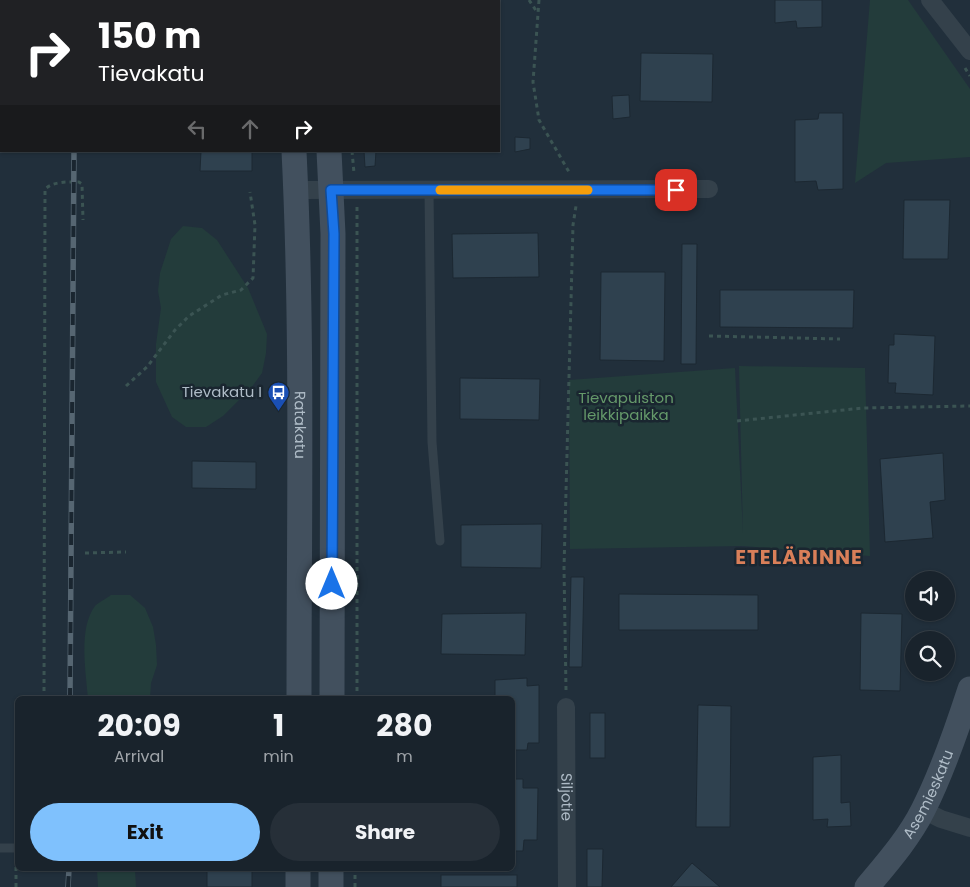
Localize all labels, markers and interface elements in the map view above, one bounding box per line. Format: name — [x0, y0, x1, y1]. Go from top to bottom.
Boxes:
text: 150 m — [98, 11, 201, 60]
icon: right — [15, 20, 80, 85]
text: Tievakatu — [98, 58, 204, 89]
icon: left — [183, 115, 211, 143]
icon: ahead — [236, 115, 264, 143]
icon: right — [289, 115, 317, 143]
pin — [655, 169, 697, 211]
icon: arrive — [662, 176, 690, 204]
bus stop icon: Tievakatu I — [266, 380, 290, 411]
place label: Tievakatu I — [182, 381, 262, 402]
park label: Tievapuiston leikkipaikka — [578, 387, 674, 425]
street label: Ratakatu — [290, 391, 311, 459]
district label: ETELÄRINNE — [735, 543, 863, 571]
position arrow — [305, 557, 357, 609]
map controls — [905, 571, 955, 681]
button: sound — [905, 571, 955, 621]
button: search — [905, 631, 955, 681]
text: 20:09 — [97, 704, 181, 747]
text: 1 — [273, 704, 284, 747]
text: 280 — [376, 704, 432, 747]
text: Arrival — [114, 745, 164, 768]
text: min — [263, 745, 294, 768]
text: m — [396, 745, 413, 768]
street label: Asemieskatu — [898, 747, 958, 843]
street label: Siljotie — [556, 773, 578, 821]
button: Exit — [30, 803, 260, 861]
button: Share — [270, 803, 500, 861]

